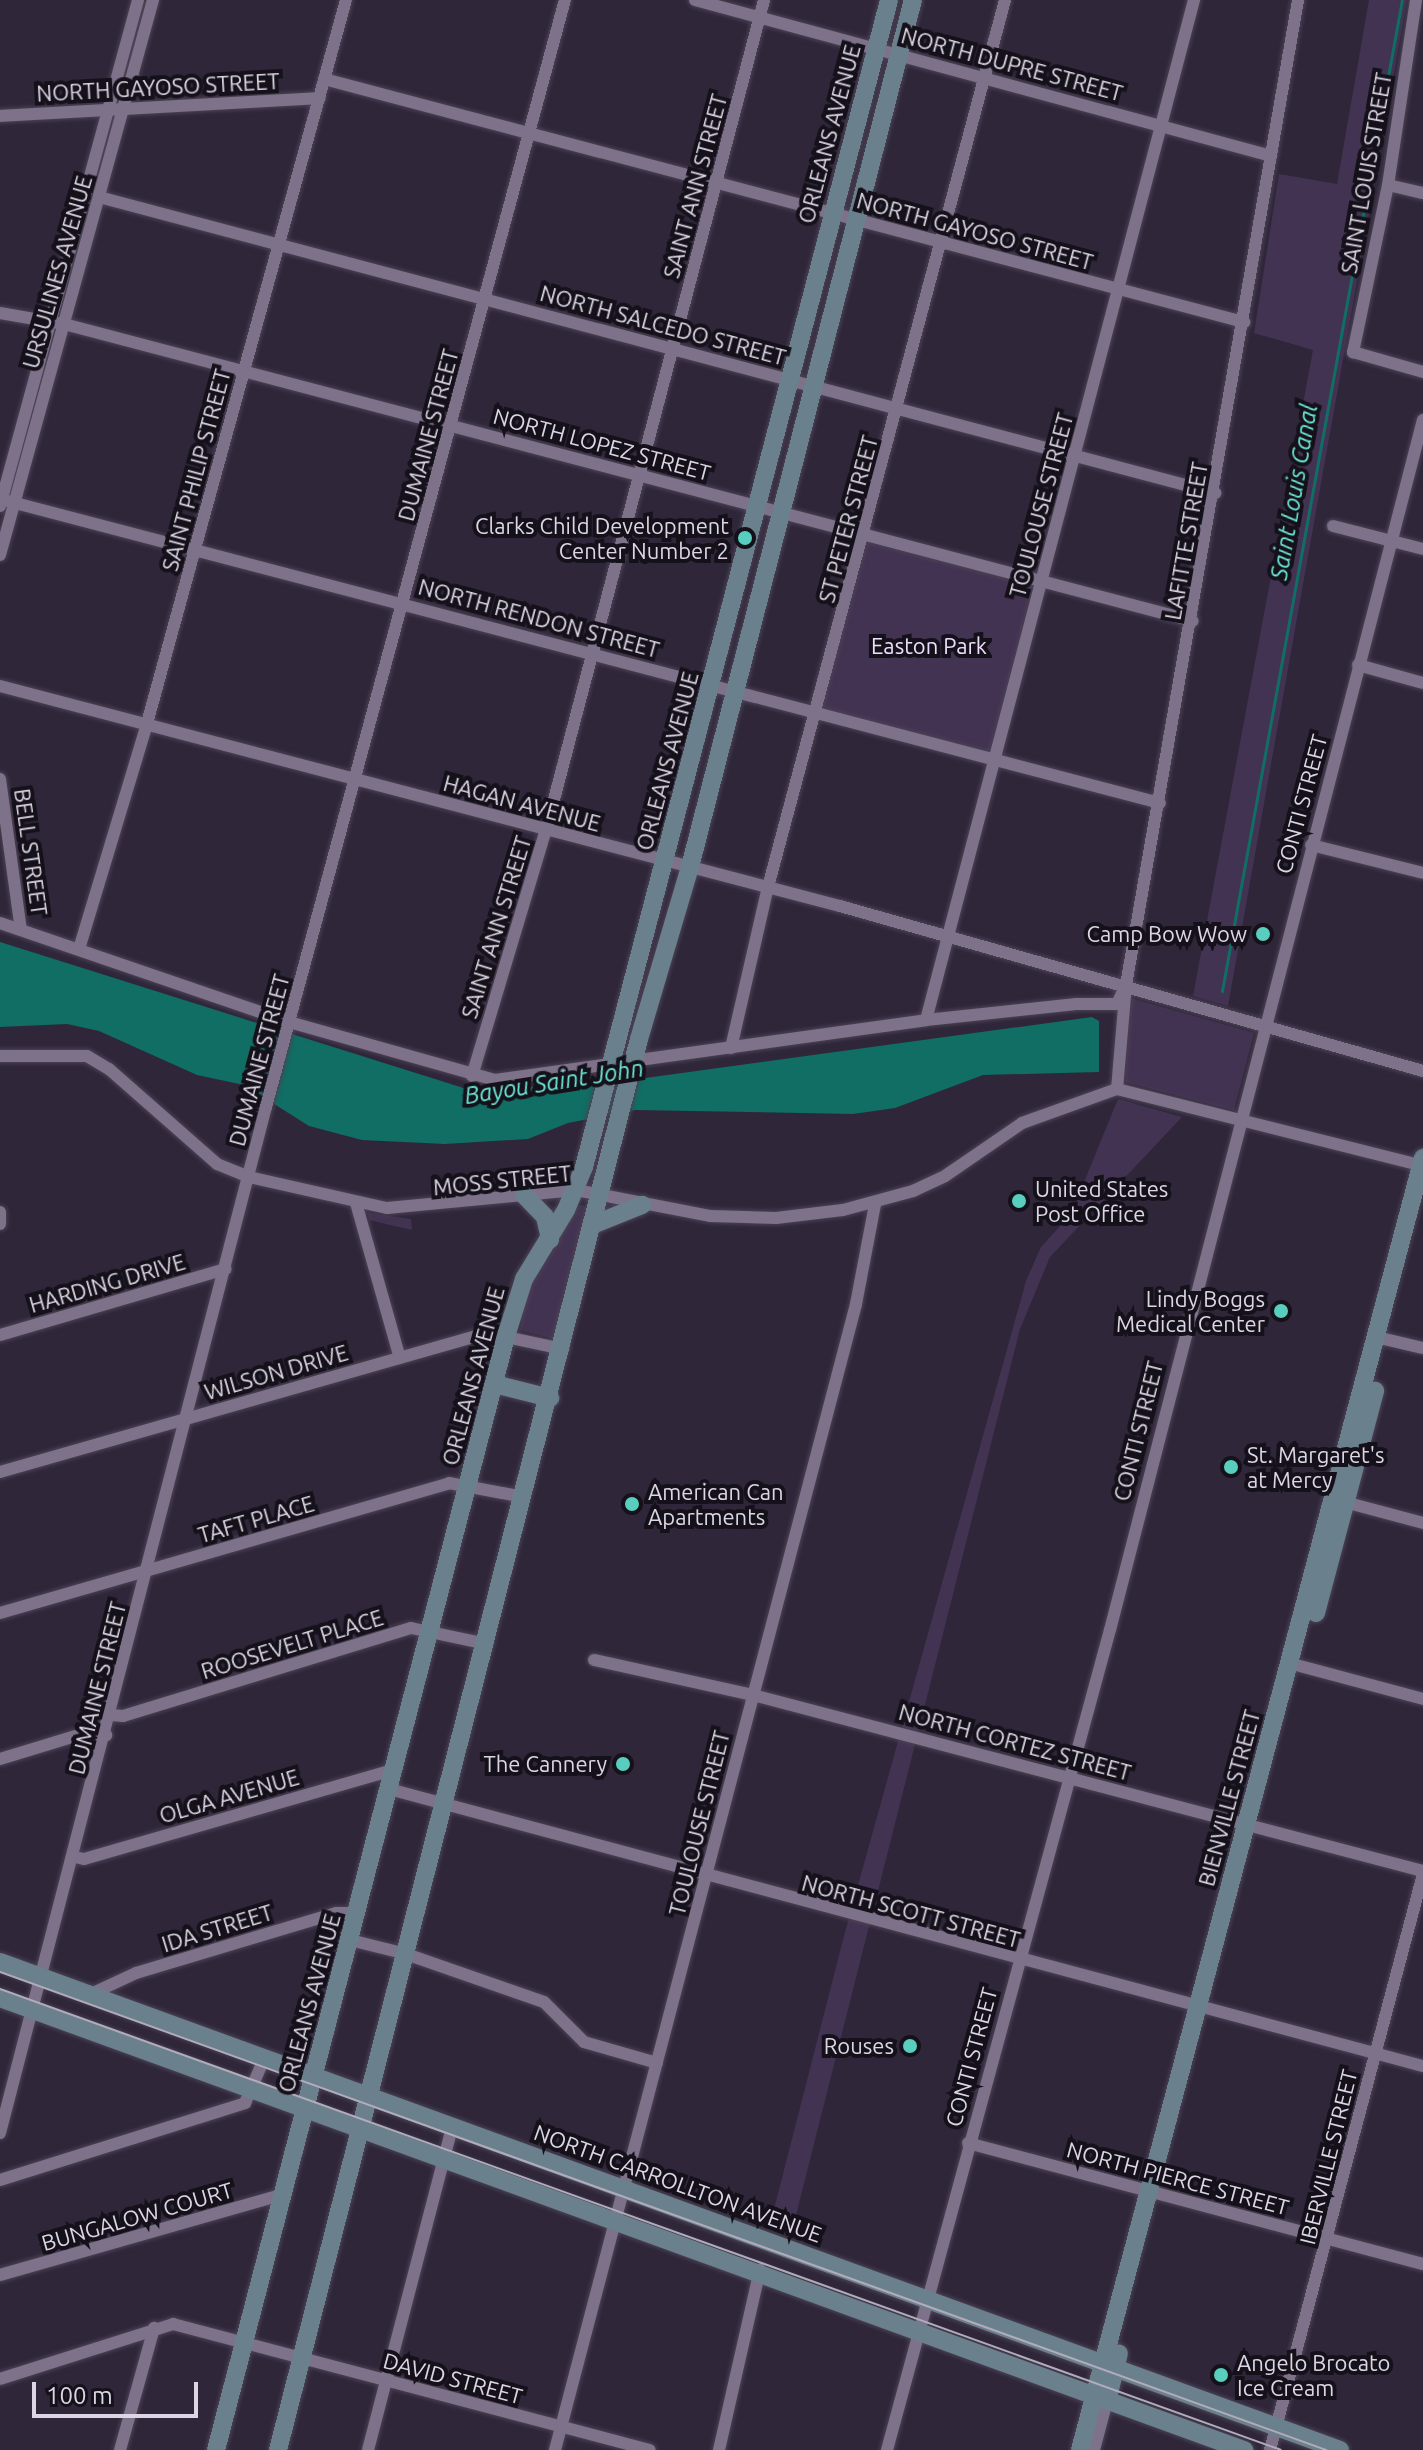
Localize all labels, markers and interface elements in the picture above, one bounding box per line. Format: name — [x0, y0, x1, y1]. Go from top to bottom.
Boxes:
street label: NORTH DUPRE STREET — [898, 22, 1126, 106]
street label: ORLEANS AVENUE — [792, 42, 866, 226]
street label: NORTH GAYOSO STREET — [36, 67, 280, 107]
street label: SAINT LOUIS STREET — [1335, 70, 1397, 276]
street label: SAINT ANN STREET — [658, 91, 732, 281]
street label: URSULINES AVENUE — [17, 173, 97, 371]
street label: NORTH GAYOSO STREET — [854, 187, 1096, 275]
street label: NORTH SALCEDO STREET — [537, 279, 789, 371]
street label: DUMAINE STREET — [392, 346, 464, 524]
street label: SAINT PHILIP STREET — [156, 366, 236, 574]
street label: NORTH LOPEZ STREET — [490, 402, 714, 486]
water label: Saint Louis Canal — [1264, 402, 1324, 582]
street label: TOULOUSE STREET — [1004, 410, 1078, 600]
street label: ST PETER STREET — [813, 433, 883, 605]
street label: LAFITTE STREET — [1159, 460, 1213, 622]
place label: Clarks Child Development Center Number 2 — [475, 512, 729, 564]
marker: Clarks Child Development Center Number 2 — [736, 529, 754, 547]
street label: NORTH RENDON STREET — [416, 573, 662, 663]
park label: Easton Park — [871, 633, 987, 659]
street label: ORLEANS AVENUE — [630, 669, 704, 853]
street label: CONTI STREET — [1270, 731, 1332, 877]
street label: HAGAN AVENUE — [441, 769, 603, 837]
street label: BELL STREET — [9, 787, 53, 917]
street label: SAINT ANN STREET — [456, 833, 536, 1021]
place label: Camp Bow Wow — [1086, 921, 1247, 947]
marker: Camp Bow Wow — [1254, 925, 1272, 943]
street label: DUMAINE STREET — [223, 971, 295, 1149]
water label: Bayou Saint John — [462, 1054, 646, 1110]
street label: MOSS STREET — [432, 1160, 572, 1200]
place label: United States Post Office — [1035, 1175, 1168, 1226]
marker: United States Post Office — [1010, 1192, 1028, 1210]
street label: HARDING DRIVE — [26, 1248, 188, 1318]
street label: ORLEANS AVENUE — [436, 1284, 510, 1468]
place label: Lindy Boggs Medical Center — [1116, 1285, 1265, 1336]
marker: Lindy Boggs Medical Center — [1272, 1302, 1290, 1320]
street label: WILSON DRIVE — [201, 1339, 351, 1405]
street label: CONTI STREET — [1108, 1358, 1168, 1504]
place label: St. Margaret's at Mercy — [1247, 1441, 1385, 1492]
marker: St. Margaret's at Mercy — [1222, 1458, 1240, 1476]
place label: American Can Apartments — [648, 1478, 784, 1530]
street label: TAFT PLACE — [195, 1490, 317, 1548]
marker: American Can Apartments — [623, 1495, 641, 1513]
street label: DUMAINE STREET — [63, 1599, 131, 1777]
street label: ROOSEVELT PLACE — [198, 1604, 386, 1684]
street label: NORTH CORTEZ STREET — [896, 1698, 1134, 1786]
street label: BIENVILLE STREET — [1193, 1707, 1265, 1889]
street label: TOULOUSE STREET — [663, 1728, 735, 1918]
place label: The Cannery — [484, 1751, 607, 1777]
marker: The Cannery — [614, 1755, 632, 1773]
street label: OLGA AVENUE — [156, 1763, 302, 1829]
street label: NORTH SCOTT STREET — [799, 1869, 1023, 1953]
street label: IDA STREET — [158, 1899, 276, 1957]
street label: ORLEANS AVENUE — [272, 1911, 346, 2095]
street label: CONTI STREET — [940, 1984, 1002, 2130]
place label: Rouses — [824, 2033, 894, 2059]
marker: Rouses — [901, 2037, 919, 2055]
street label: IBERVILLE STREET — [1293, 2067, 1363, 2247]
street label: NORTH CARROLLTON AVENUE — [531, 2119, 825, 2247]
street label: NORTH PIERCE STREET — [1064, 2136, 1292, 2220]
street label: BUNGALOW COURT — [38, 2176, 236, 2256]
street label: DAVID STREET — [381, 2347, 525, 2409]
place label: Angelo Brocato Ice Cream — [1237, 2349, 1390, 2400]
scale bar — [36, 2366, 202, 2416]
marker: Angelo Brocato Ice Cream — [1212, 2366, 1230, 2384]
text: 100 m — [46, 2382, 113, 2409]

